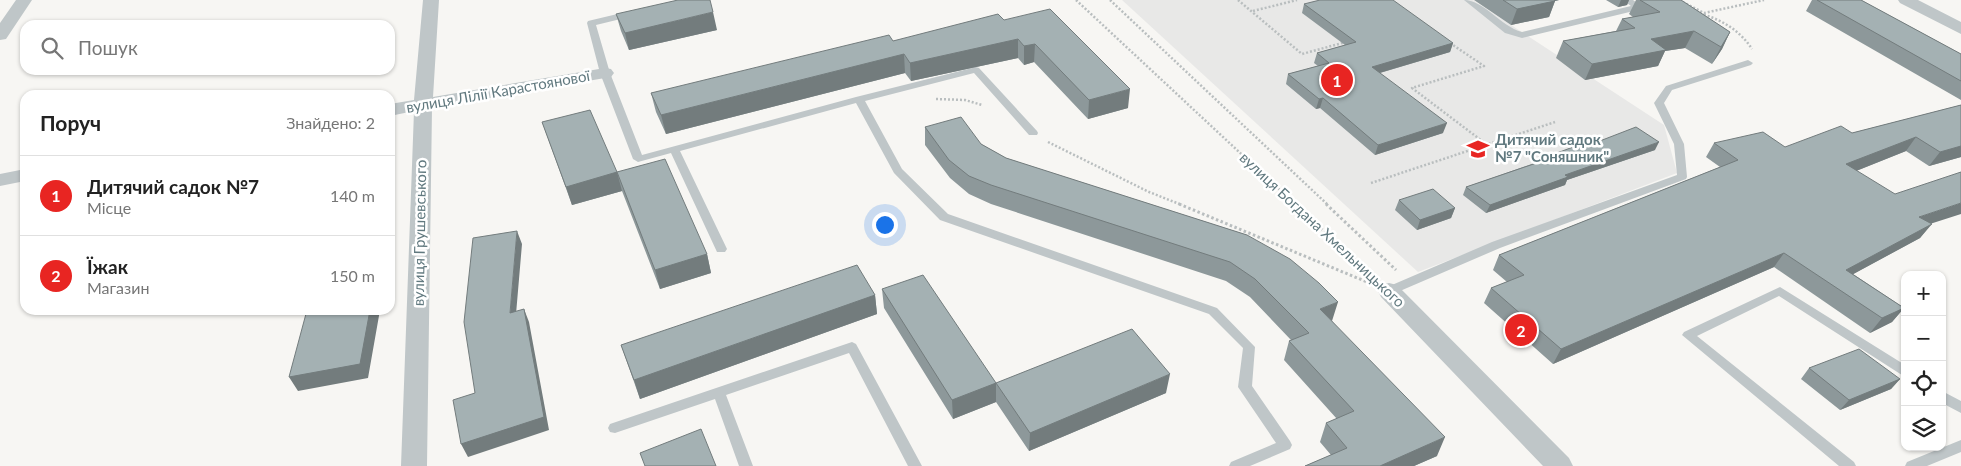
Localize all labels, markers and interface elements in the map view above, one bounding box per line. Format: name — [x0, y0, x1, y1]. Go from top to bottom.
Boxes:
search box — [20, 20, 395, 75]
icon: search — [38, 34, 66, 62]
text: Пошук — [78, 36, 138, 59]
pin: 1 — [1321, 61, 1353, 99]
street label: вулиця Лілії Карастоянової — [405, 66, 592, 116]
text: Поруч — [40, 110, 101, 135]
text: Знайдено: 2 — [286, 113, 375, 132]
place label: Дитячий садок №7 "Соняшник" — [1495, 130, 1609, 165]
school or university icon: Дитячий садок №7 "Соняшник" — [1465, 136, 1491, 162]
street label: вулиця Богдана Хмельницького — [1236, 148, 1409, 311]
street label: вулиця Грушевського — [409, 160, 429, 306]
text: Дитячий садок №7 — [87, 175, 259, 198]
text: 1 — [51, 186, 61, 205]
text: 140 m — [330, 186, 375, 205]
text: Місце — [87, 198, 131, 217]
your location — [872, 212, 898, 238]
text: Їжак — [87, 255, 128, 278]
text: 2 — [51, 266, 61, 285]
text: 150 m — [330, 266, 375, 285]
map controls — [1901, 271, 1946, 451]
button: + — [1901, 271, 1946, 316]
text: Магазин — [87, 278, 149, 297]
pin: 2 — [1505, 311, 1537, 349]
button: − — [1901, 316, 1946, 361]
button: locate — [1901, 361, 1946, 406]
button: layers — [1901, 406, 1946, 451]

